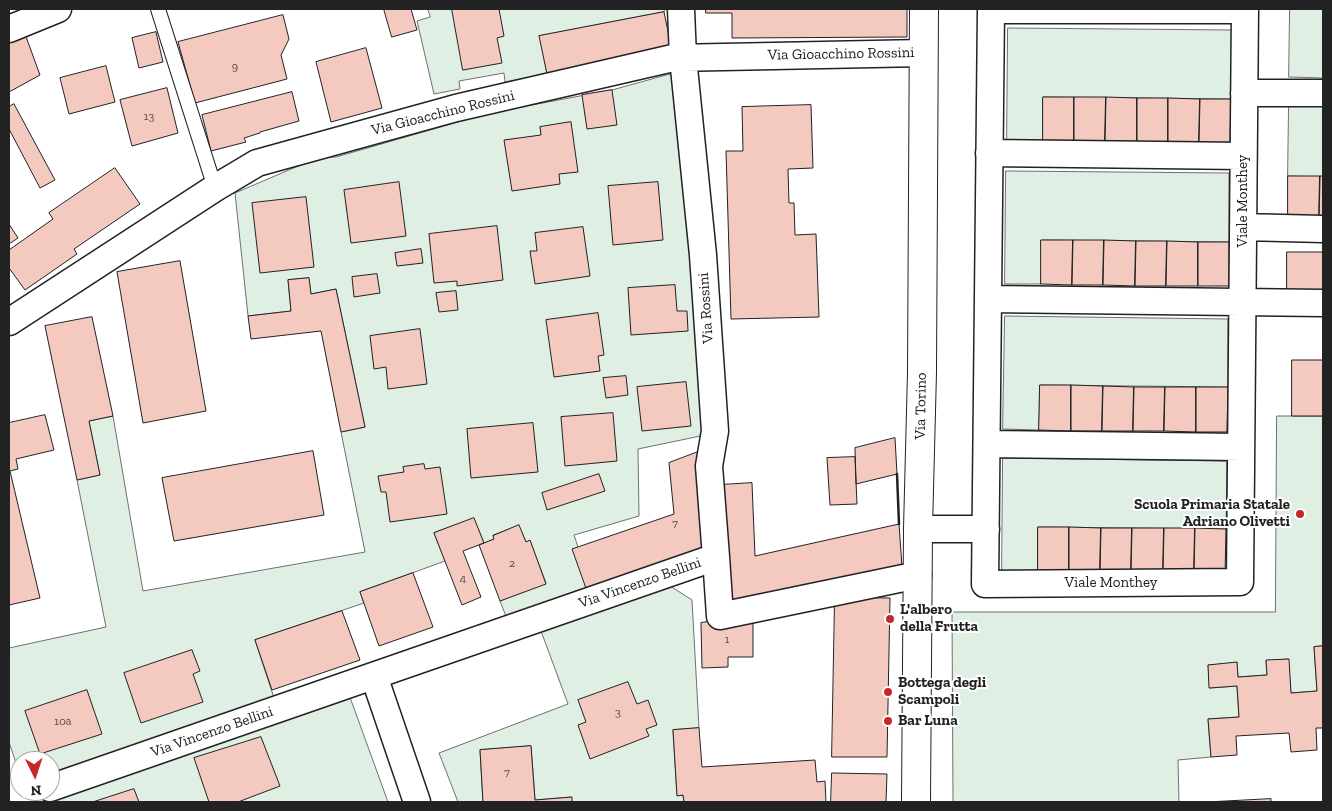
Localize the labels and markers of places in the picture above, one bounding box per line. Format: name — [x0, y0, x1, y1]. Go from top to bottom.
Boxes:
place label: Scuola Primaria Statale Adriano Olivetti — [1134, 496, 1290, 531]
marker: Scuola Primaria Statale Adriano Olivetti — [1294, 508, 1306, 520]
place label: L'albero della Frutta — [900, 601, 978, 636]
marker: L'albero della Frutta — [884, 613, 896, 625]
place label: Bottega degli Scampoli — [898, 674, 986, 709]
marker: Bottega degli Scampoli — [882, 686, 894, 698]
place label: Bar Luna — [898, 712, 958, 730]
marker: Bar Luna — [882, 715, 894, 727]

